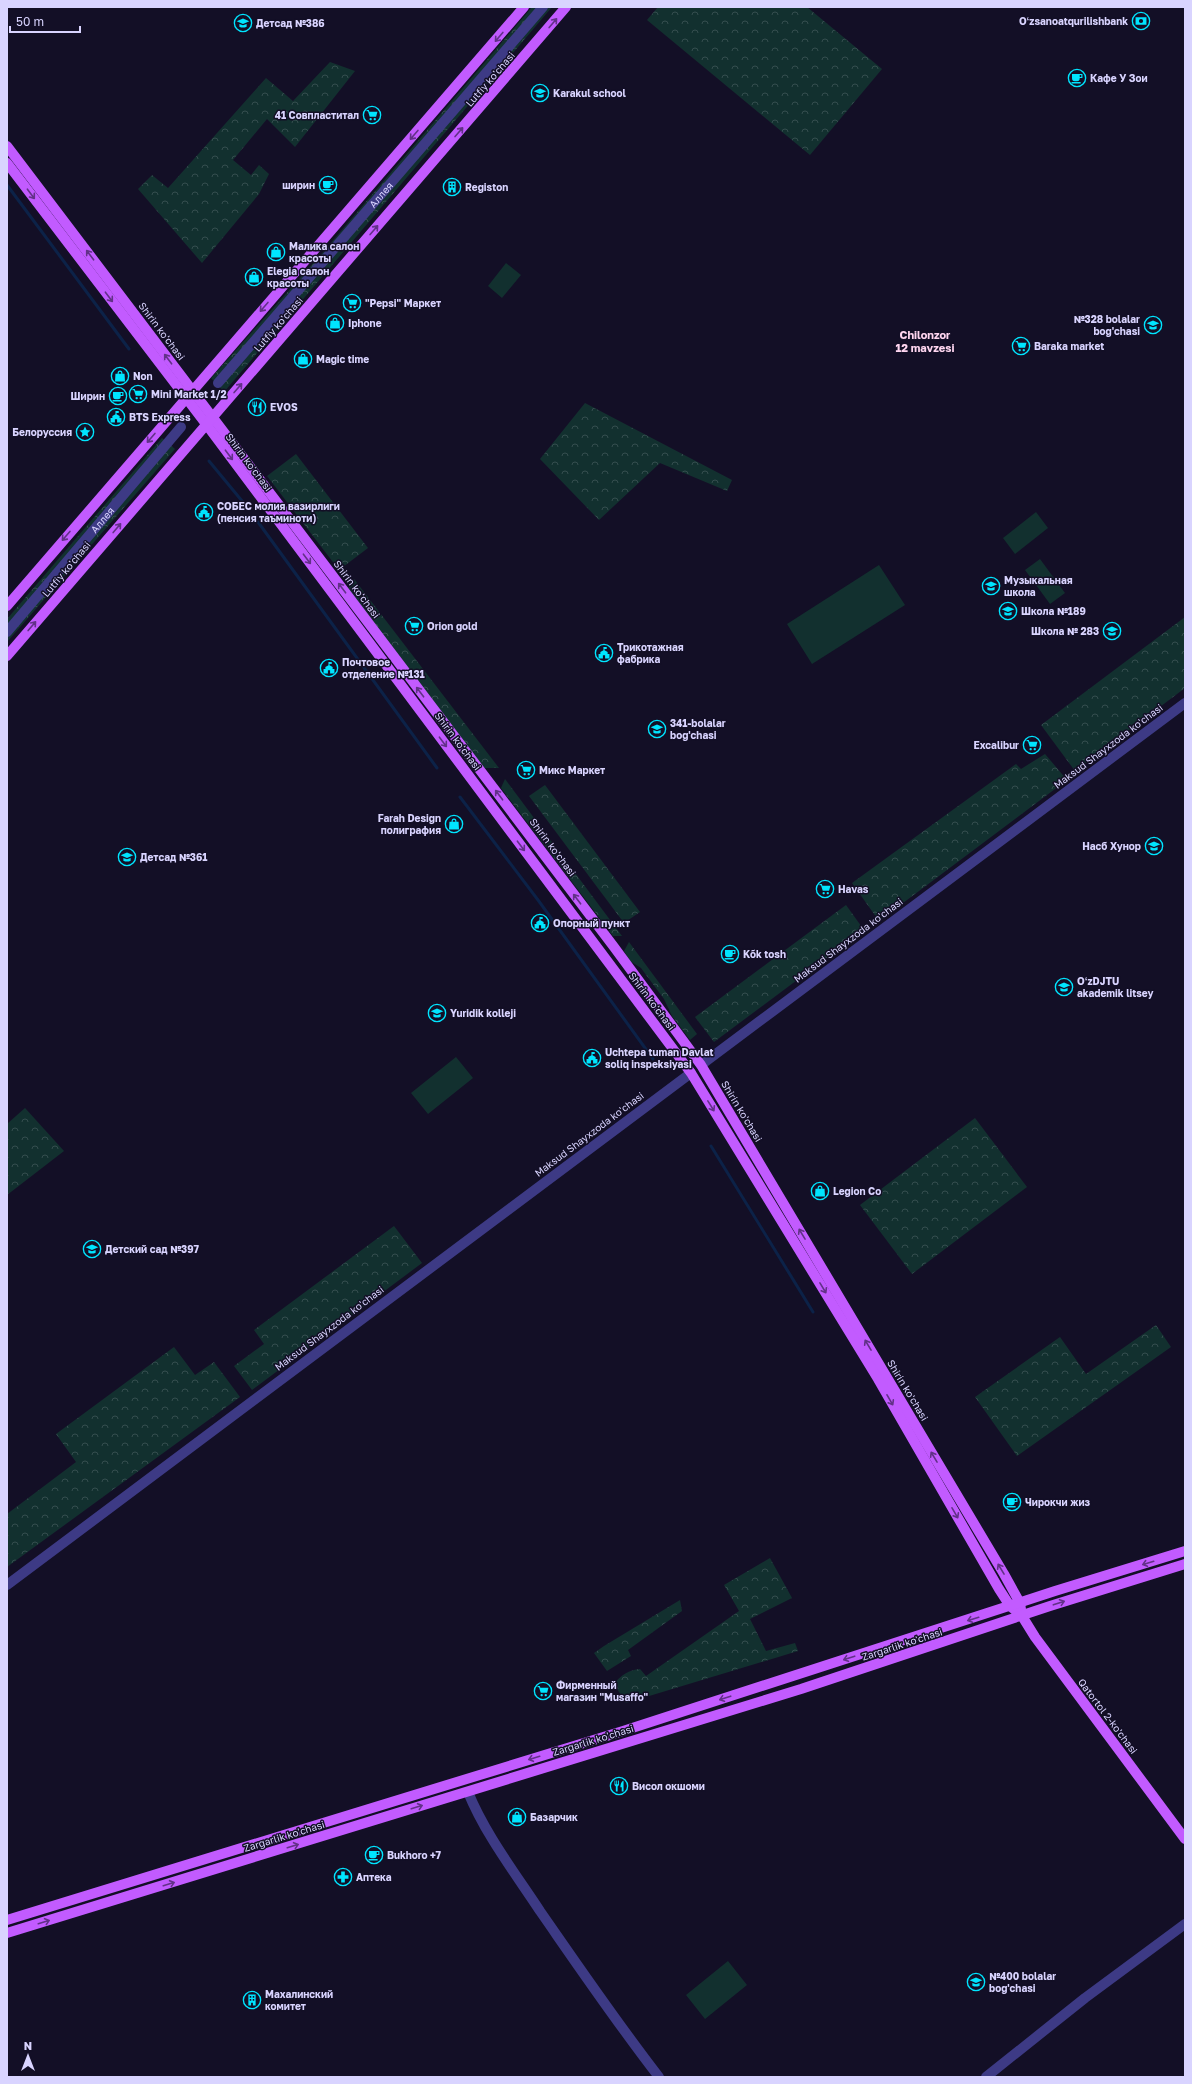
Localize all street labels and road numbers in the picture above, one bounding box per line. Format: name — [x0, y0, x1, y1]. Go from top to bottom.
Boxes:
street label: Lutfiy ko'chasi — [463, 49, 517, 109]
street label: Аллея — [366, 179, 395, 210]
street label: Lutfiy ko'chasi — [251, 294, 305, 354]
street label: Shirin ko'chasi — [136, 300, 188, 362]
street label: Shirin koʻchasi — [223, 431, 275, 493]
street label: Аллея — [88, 505, 116, 535]
street label: Lutfiy ko'chasi — [39, 539, 93, 599]
street label: Shirin ko'chasi — [331, 558, 383, 620]
street label: Maksud Shayxzoda ko'chasi — [1051, 701, 1165, 791]
street label: Shirin koʻchasi — [432, 710, 484, 772]
street label: Shirin ko'chasi — [527, 816, 579, 878]
street label: Maksud Shayxzoda ko'chasi — [791, 895, 905, 985]
street label: Shirin koʻchasi — [626, 970, 678, 1032]
street label: Shirin ko'chasi — [719, 1078, 765, 1144]
street label: Maksud Shayxzoda ko'chasi — [532, 1089, 646, 1179]
street label: Maksud Shayxzoda ko'chasi — [272, 1283, 386, 1373]
street label: Shirin ko'chasi — [885, 1357, 931, 1423]
street label: Zargarlik ko'chasi — [860, 1625, 944, 1663]
street label: Qatortol 2-ko'chasi — [1076, 1676, 1140, 1756]
street label: Zargarlik ko'chasi — [551, 1722, 635, 1758]
street label: Zargarlik ko'chasi — [242, 1818, 326, 1854]

